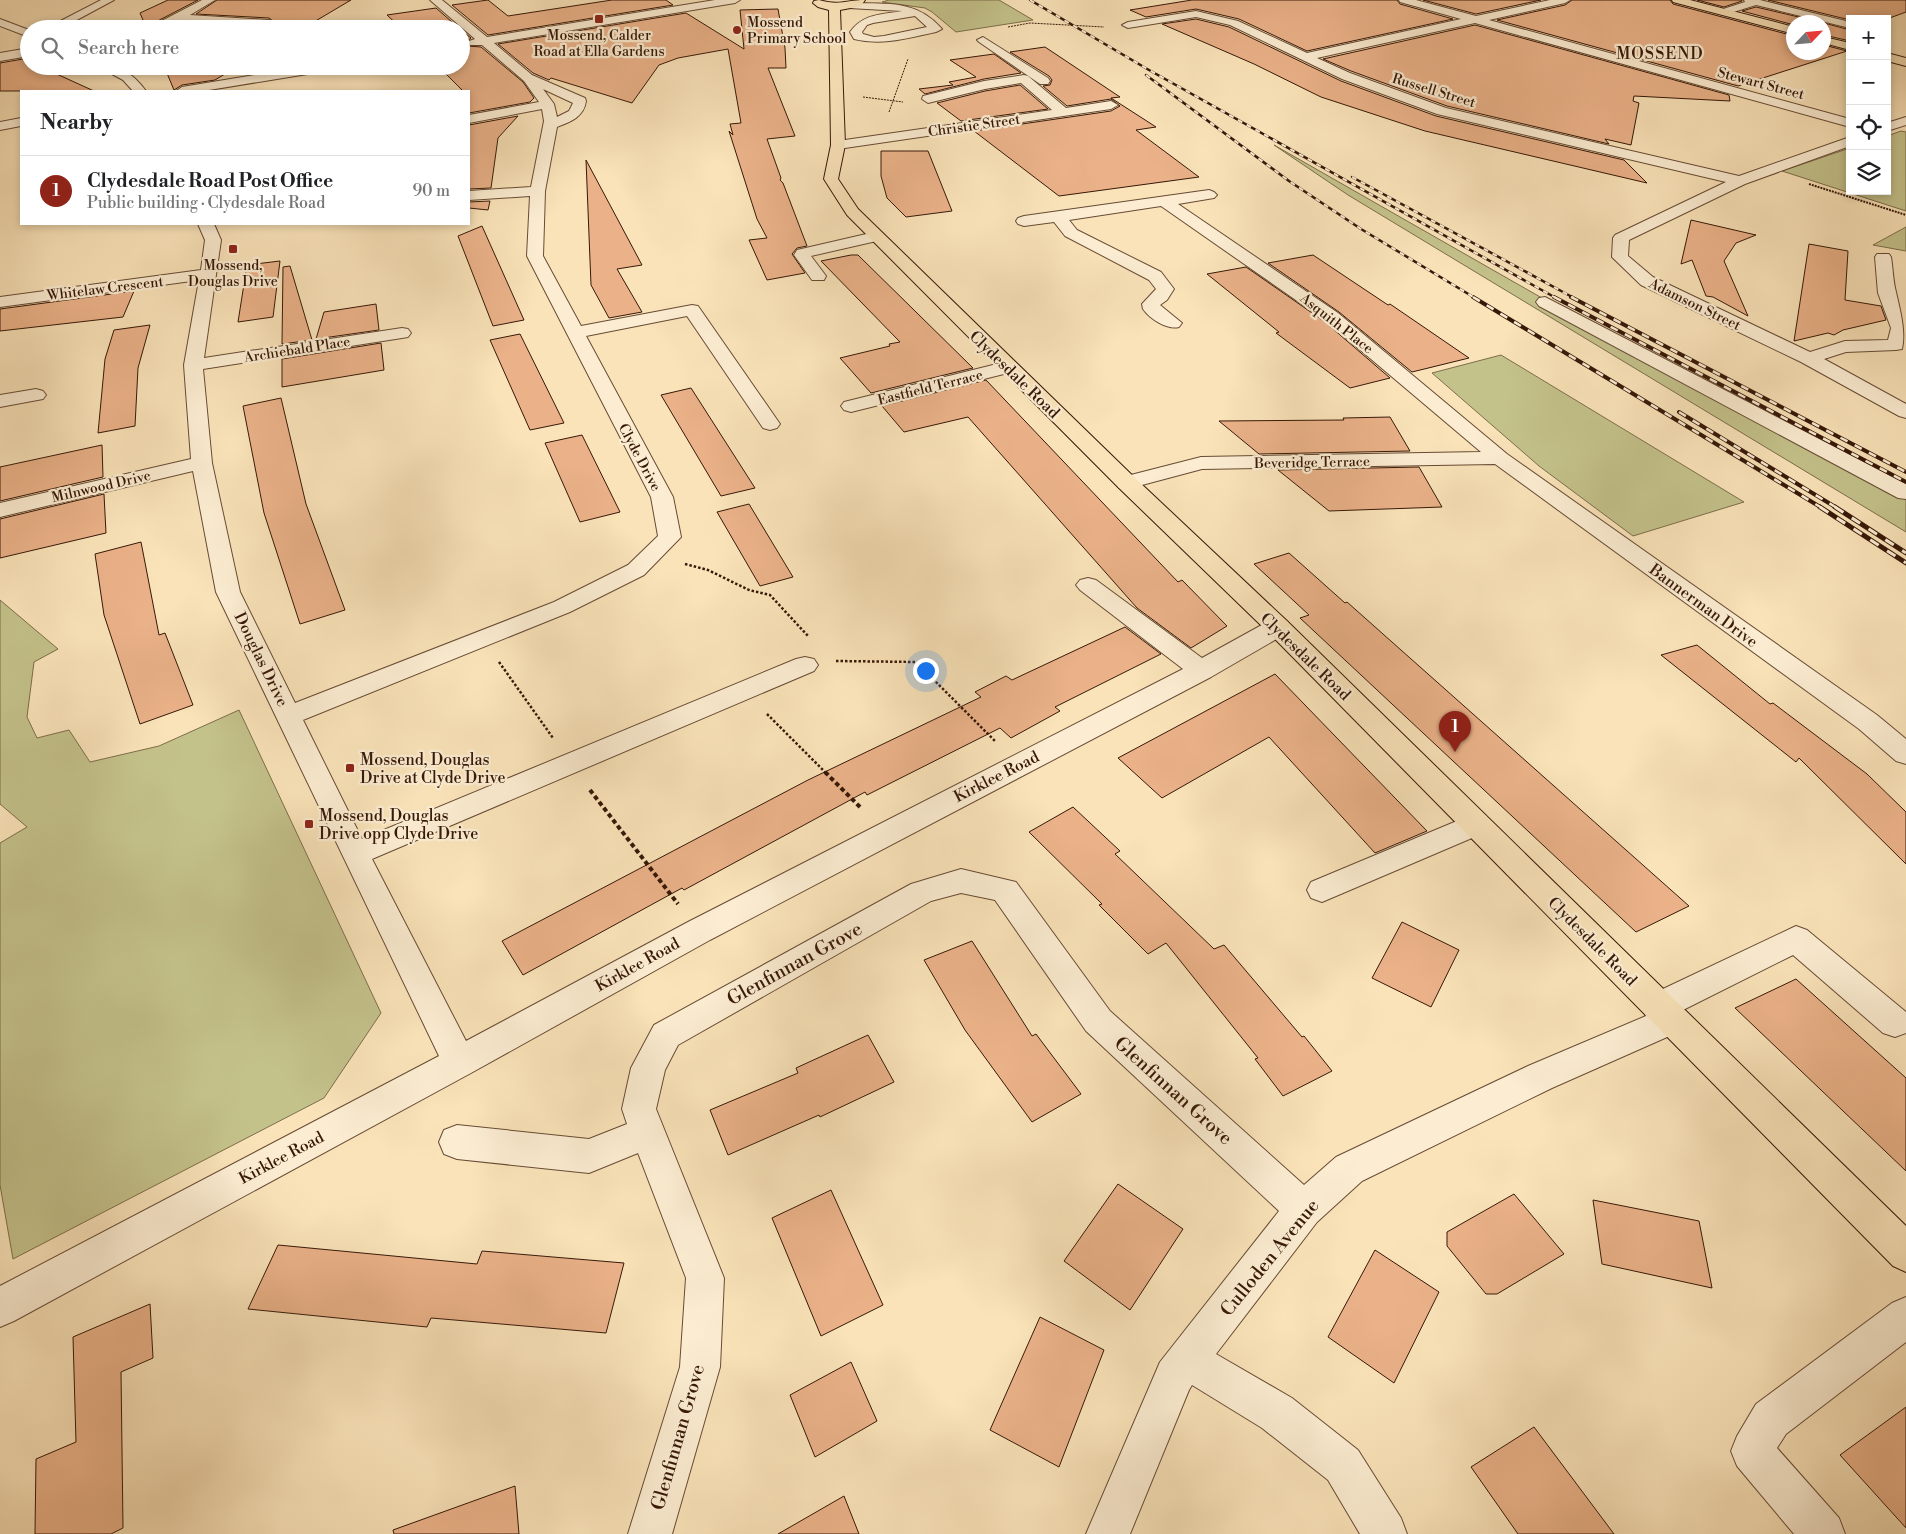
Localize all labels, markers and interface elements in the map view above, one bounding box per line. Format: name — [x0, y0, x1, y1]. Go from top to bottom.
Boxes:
marker: Mossend, Calder Road at Ella Gardens — [593, 13, 605, 25]
place label: Mossend Primary School — [747, 14, 846, 48]
north arrow — [1786, 15, 1831, 60]
map controls — [1846, 15, 1891, 195]
button: + — [1846, 15, 1891, 60]
search box — [20, 20, 470, 75]
marker: Mossend Primary School — [731, 24, 743, 36]
place label: Mossend, Calder Road at Ella Gardens — [533, 27, 665, 61]
icon: search — [38, 34, 66, 62]
text: Search here — [78, 36, 179, 60]
district label: MOSSEND — [1616, 44, 1704, 64]
button: − — [1846, 60, 1891, 105]
street label: Stewart Street — [1715, 64, 1806, 104]
street label: Russell Street — [1390, 70, 1478, 112]
button: locate — [1846, 105, 1891, 150]
text: Nearby — [40, 110, 113, 136]
street label: Christie Street — [927, 111, 1021, 141]
button: layers — [1846, 150, 1891, 195]
text: Clydesdale Road Post Office — [87, 169, 333, 193]
text: 1 — [52, 181, 60, 201]
text: 90 m — [412, 181, 450, 201]
text: Public building · Clydesdale Road — [87, 193, 325, 213]
marker: Mossend, Douglas Drive — [227, 243, 239, 255]
place label: Mossend, Douglas Drive — [188, 257, 278, 291]
street label: Whitelaw Crescent — [45, 273, 164, 305]
street label: Adamson Street — [1645, 274, 1743, 335]
street label: Asquith Place — [1295, 289, 1377, 358]
street label: Clydesdale Road — [965, 327, 1064, 423]
street label: Archiebald Place — [242, 333, 352, 367]
street label: Eastfield Terrace — [876, 366, 985, 410]
street label: Clyde Drive — [614, 421, 664, 494]
street label: Beveridge Terrace — [1253, 453, 1370, 473]
street label: Milnwood Drive — [50, 467, 153, 507]
street label: Bannerman Drive — [1644, 559, 1762, 652]
street label: Douglas Drive — [230, 609, 293, 710]
street label: Clydesdale Road — [1256, 609, 1355, 705]
your location — [913, 658, 939, 684]
pin: 1 — [1439, 711, 1471, 752]
street label: Kirklee Road — [950, 747, 1043, 807]
place label: Mossend, Douglas Drive at Clyde Drive — [360, 750, 506, 788]
marker: Mossend, Douglas Drive at Clyde Drive — [344, 762, 356, 774]
place label: Mossend, Douglas Drive opp Clyde Drive — [319, 806, 478, 844]
marker: Mossend, Douglas Drive opp Clyde Drive — [303, 818, 315, 830]
street label: Clydesdale Road — [1544, 893, 1641, 990]
street label: Glenfinnan Grove — [723, 917, 866, 1011]
street label: Kirklee Road — [592, 934, 683, 996]
street label: Glenfinnan Grove — [1109, 1031, 1237, 1150]
street label: Kirklee Road — [236, 1127, 327, 1189]
street label: Culloden Avenue — [1215, 1194, 1324, 1321]
street label: Glenfinnan Grove — [646, 1362, 710, 1513]

